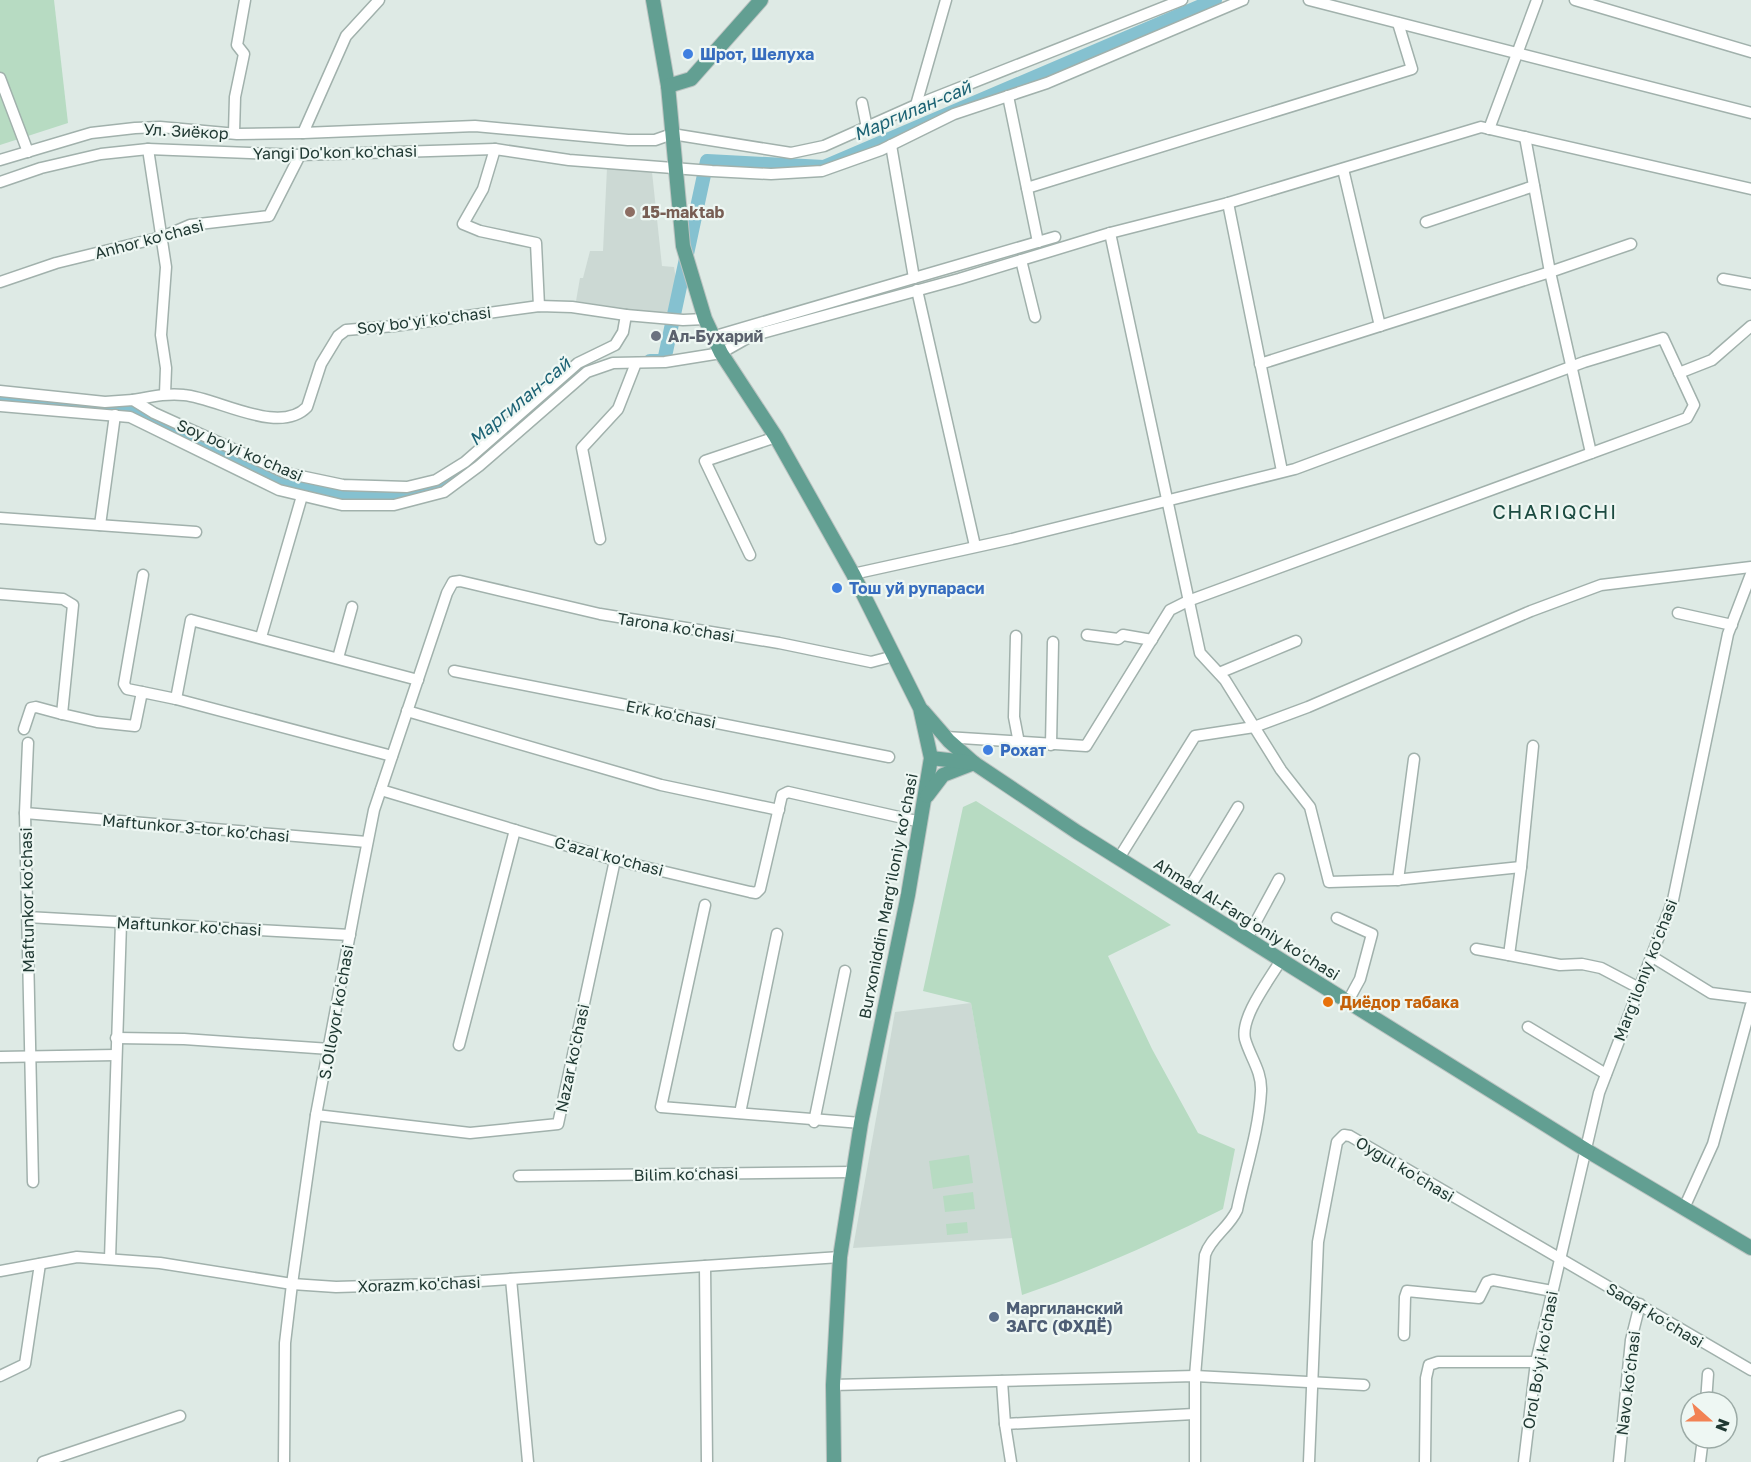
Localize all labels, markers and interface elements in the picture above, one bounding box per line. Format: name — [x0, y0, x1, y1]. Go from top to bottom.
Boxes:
place label: Шрот, Шелуха — [700, 44, 814, 64]
marker: Шрот, Шелуха — [681, 47, 695, 61]
water label: Маргилан-сай — [850, 75, 975, 145]
street label: Ул. Зиёкор — [143, 119, 229, 143]
street label: Yangi Do'kon ko'chasi — [253, 141, 417, 163]
place label: 15-maktab — [642, 202, 725, 222]
marker: 15-maktab — [623, 205, 637, 219]
street label: Anhor ko'chasi — [92, 215, 206, 263]
street label: Soy bo'yi ko'chasi — [356, 302, 492, 338]
place label: Ал-Бухарий — [668, 326, 763, 346]
marker: Ал-Бухарий — [649, 329, 663, 343]
water label: Маргилан-сай — [464, 352, 575, 450]
street label: Soy boʻyi koʻchasi — [174, 414, 306, 486]
district label: CHARIQCHI — [1492, 499, 1618, 523]
place label: Тош уй рупараси — [849, 578, 985, 598]
marker: Тош уй рупараси — [830, 581, 844, 595]
street label: Tarona koʻchasi — [616, 608, 736, 646]
street label: Erk koʻchasi — [624, 695, 718, 733]
place label: Рохат — [1000, 740, 1046, 760]
marker: Рохат — [981, 743, 995, 757]
street label: Burxoniddin Marg’iloniy ko’chasi — [854, 772, 922, 1020]
street label: Maftunkor 3-tor koʼchasi — [101, 810, 291, 846]
street label: Maftunkor koʻchasi — [16, 827, 38, 973]
street label: G'azal ko'chasi — [552, 832, 666, 880]
street label: Ahmad Al-Fargʻoniy koʻchasi — [1150, 853, 1344, 985]
street label: Margʻiloniy koʻchasi — [1609, 896, 1681, 1044]
street label: Maftunkor ko'chasi — [116, 912, 262, 940]
street label: S.Olloyor koʻchasi — [314, 943, 358, 1081]
place label: Диёдор табака — [1340, 992, 1459, 1012]
marker: Диёдор табака — [1321, 995, 1335, 1009]
street label: Nazar ko'chasi — [551, 1002, 593, 1114]
street label: Oygul koʻchasi — [1352, 1132, 1458, 1206]
street label: Bilim koʻchasi — [633, 1163, 739, 1185]
street label: Xorazm ko'chasi — [357, 1272, 481, 1296]
street label: Sadaf koʻchasi — [1603, 1278, 1707, 1352]
street label: Orol Boʻyi koʻchasi — [1518, 1289, 1562, 1431]
place label: Маргиланский ЗАГС (ФХДЁ) — [1006, 1298, 1123, 1336]
marker: Маргиланский ЗАГС (ФХДЁ) — [987, 1310, 1001, 1324]
street label: Navo koʻchasi — [1612, 1329, 1644, 1437]
north arrow — [1679, 1390, 1739, 1450]
text: N — [1711, 1416, 1735, 1435]

